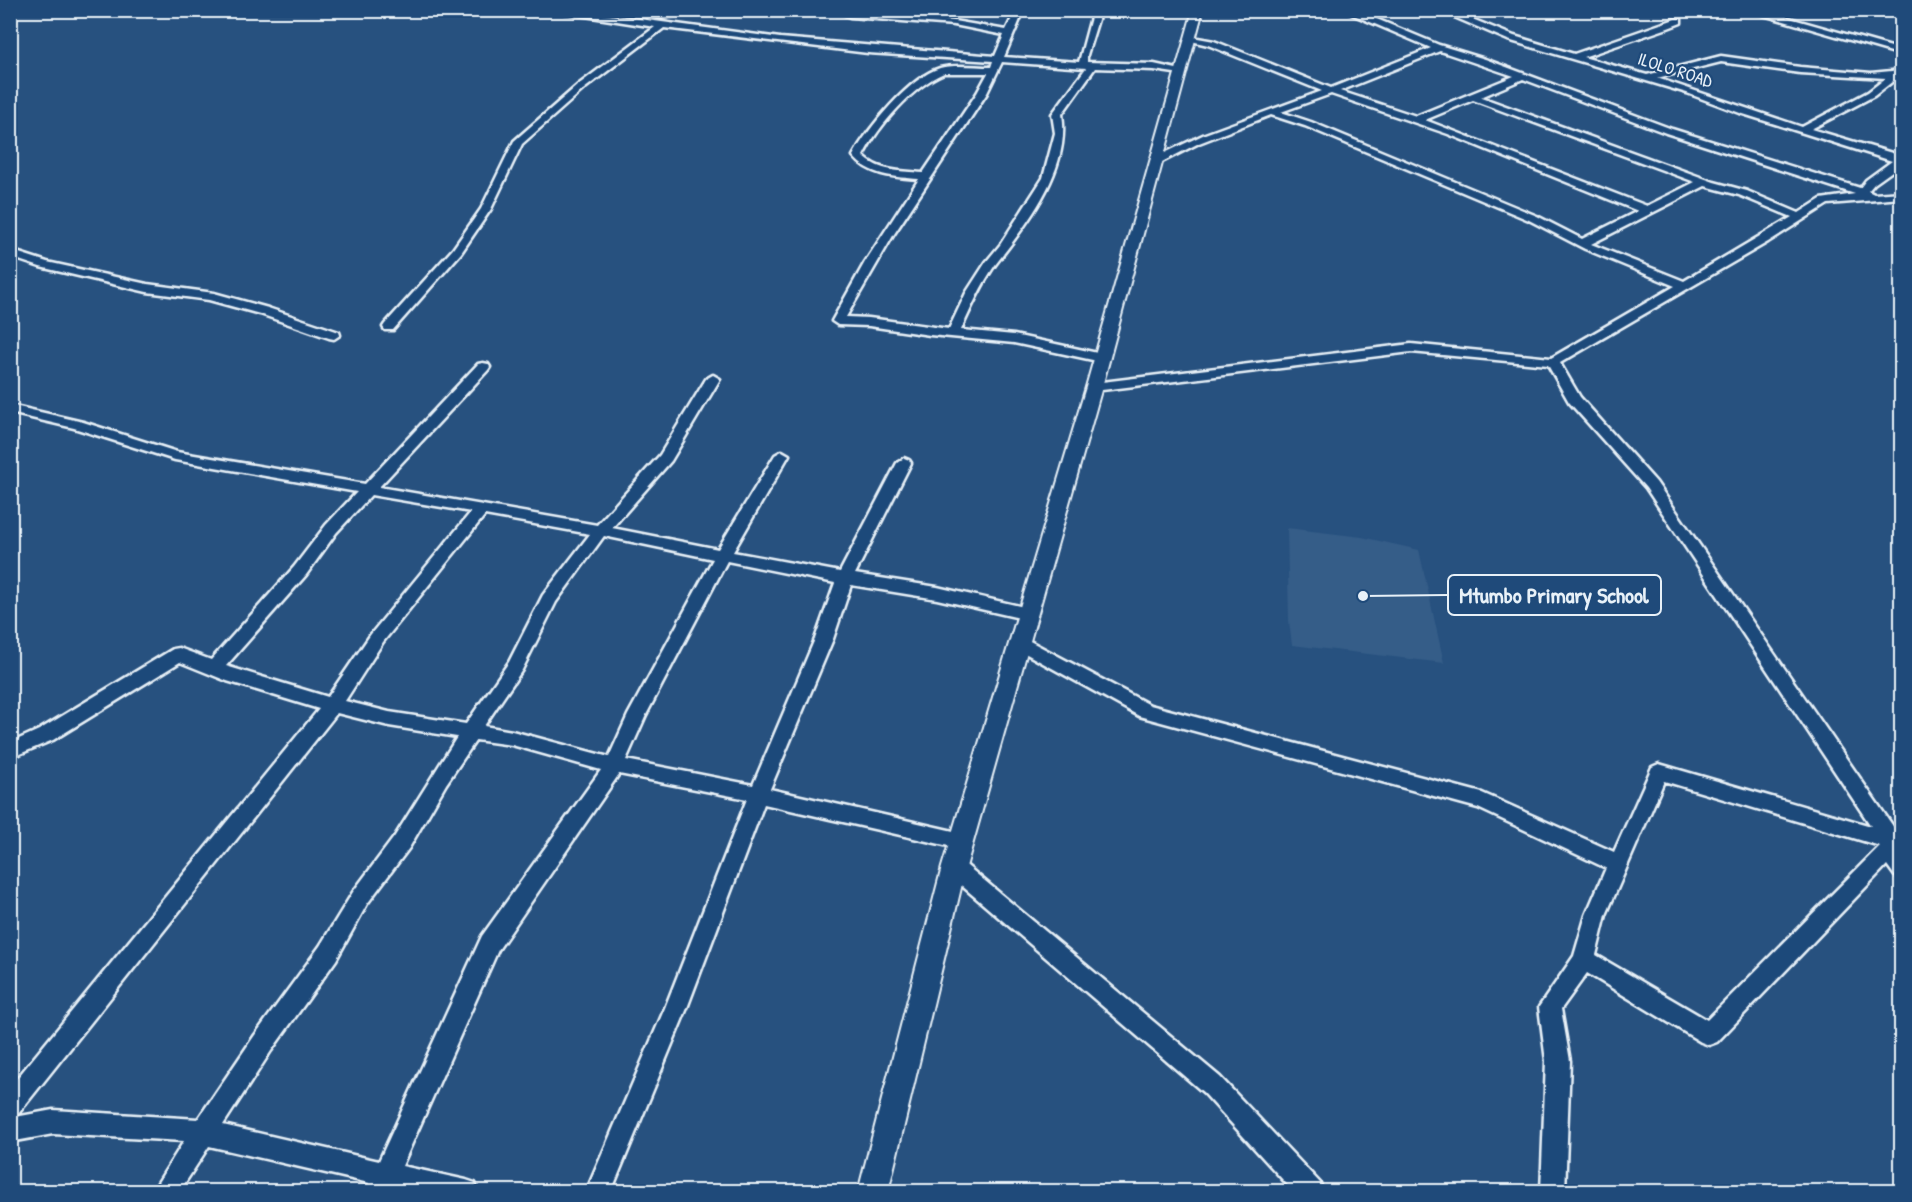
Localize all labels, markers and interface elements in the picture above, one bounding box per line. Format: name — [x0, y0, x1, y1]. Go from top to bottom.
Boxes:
street label: ILOLO ROAD — [1635, 46, 1716, 93]
callout: Mtumbo Primary School — [1448, 575, 1661, 615]
text: Mtumbo Primary School — [1459, 580, 1650, 611]

